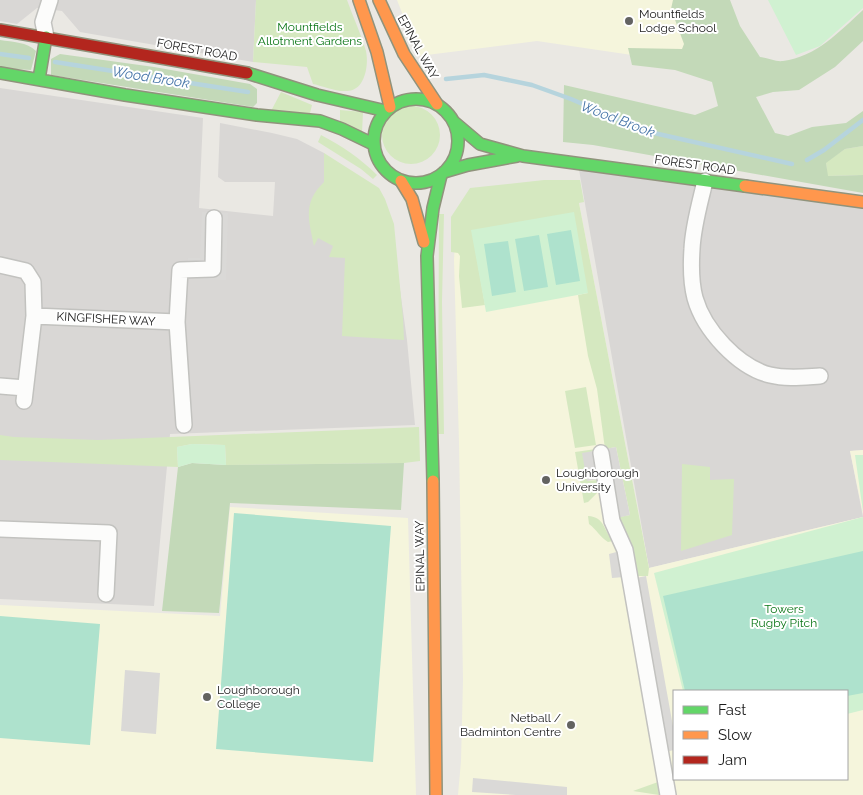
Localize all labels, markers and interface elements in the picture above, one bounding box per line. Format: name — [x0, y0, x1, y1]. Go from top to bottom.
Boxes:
place label: Mountfields Lodge School — [639, 7, 717, 35]
street label: EPINAL WAY — [395, 12, 441, 82]
marker: Mountfields Lodge School — [623, 15, 635, 27]
park label: Mountfields Allotment Gardens — [258, 20, 362, 48]
street label: FOREST ROAD — [156, 36, 239, 64]
water label: Wood Brook — [111, 63, 191, 91]
water label: Wood Brook — [579, 98, 658, 141]
street label: FOREST ROAD — [654, 152, 737, 178]
street label: KINGFISHER WAY — [56, 309, 156, 329]
place label: Loughborough University — [556, 466, 639, 494]
marker: Loughborough University — [540, 474, 552, 486]
street label: EPINAL WAY — [412, 520, 428, 592]
park label: Towers Rugby Pitch — [751, 602, 817, 630]
place label: Loughborough College — [217, 683, 300, 711]
legend — [673, 690, 848, 780]
marker: Loughborough College — [201, 691, 213, 703]
text: Fast — [718, 701, 746, 719]
place label: Netball / Badminton Centre — [460, 711, 561, 739]
marker: Netball / Badminton Centre — [565, 719, 577, 731]
text: Slow — [718, 726, 752, 744]
text: Jam — [718, 751, 747, 769]

